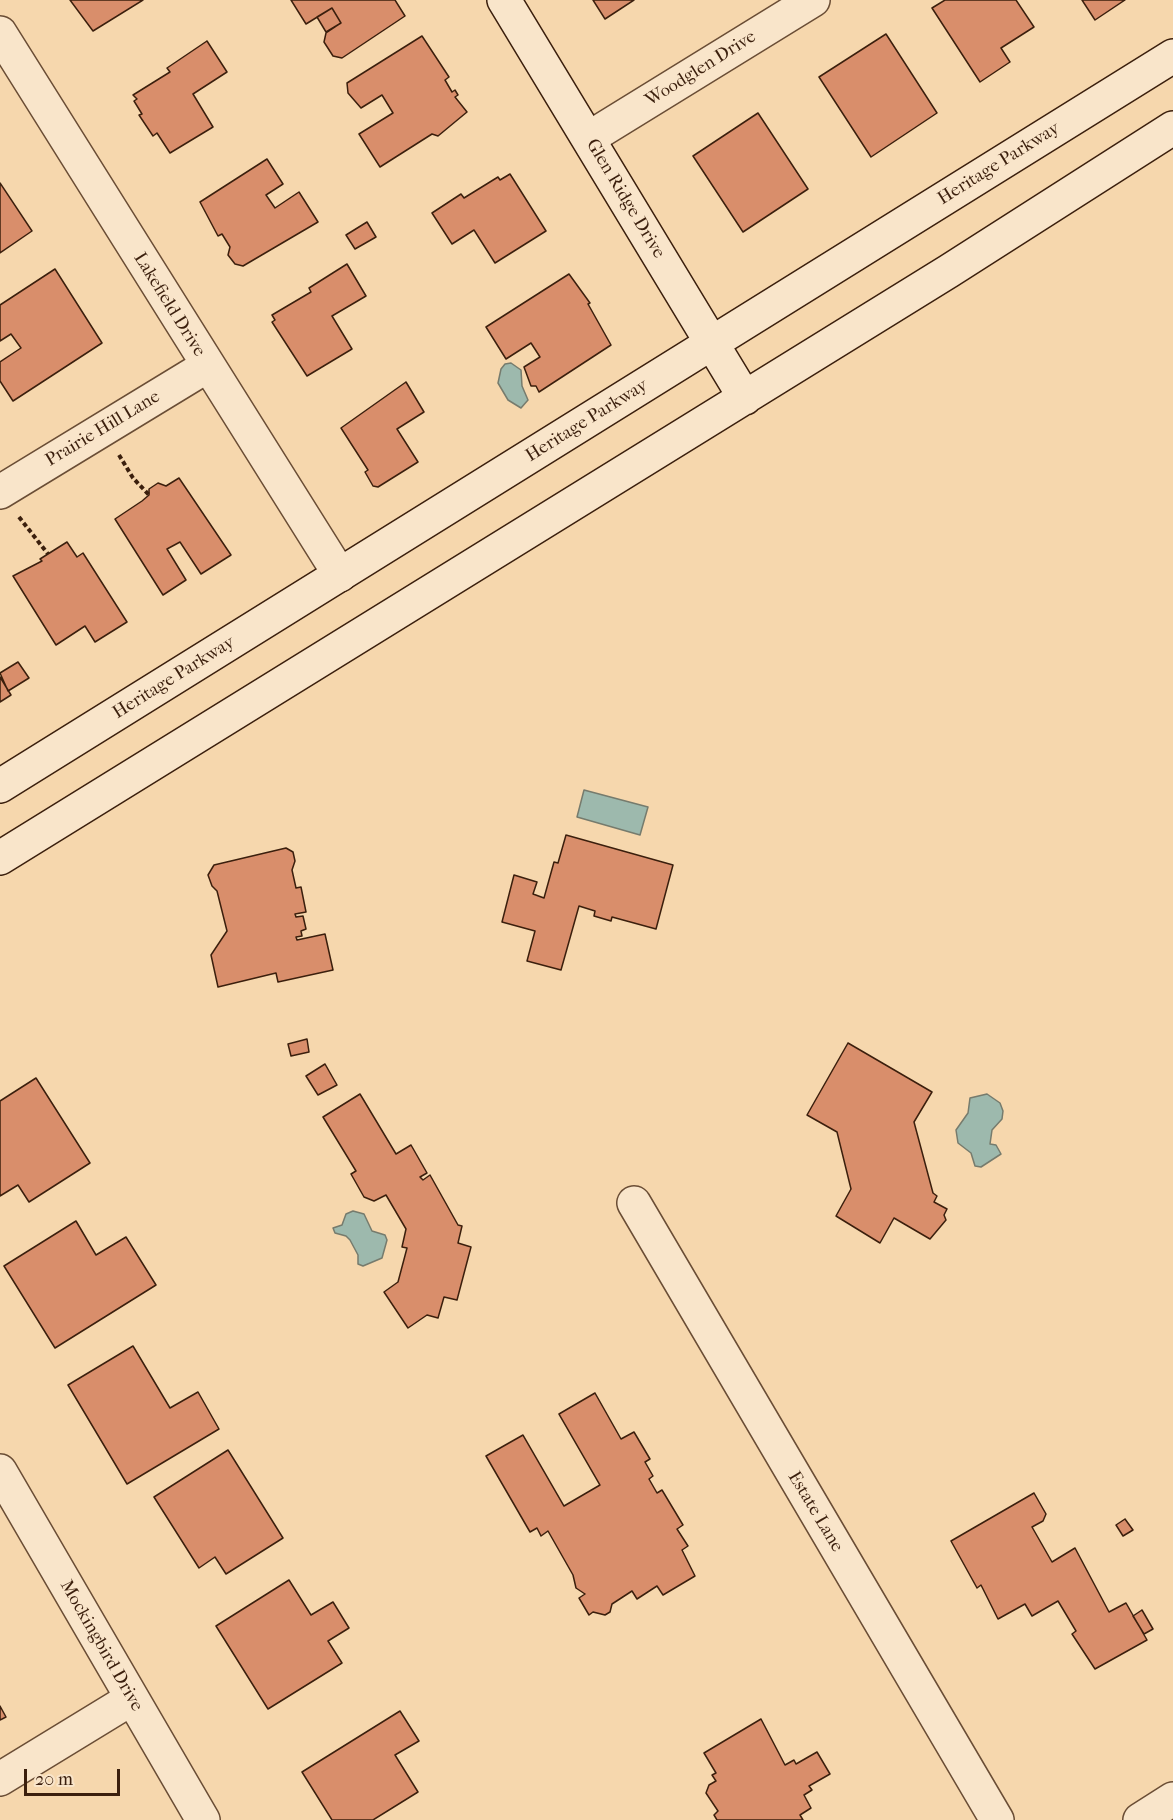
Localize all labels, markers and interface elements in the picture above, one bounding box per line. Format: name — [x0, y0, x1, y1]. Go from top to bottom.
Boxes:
street label: Woodglen Drive — [642, 26, 760, 112]
street label: Heritage Parkway — [934, 118, 1064, 210]
street label: Glen Ridge Drive — [581, 135, 669, 263]
street label: Lakefield Drive — [128, 249, 210, 361]
street label: Heritage Parkway — [522, 375, 652, 467]
street label: Prairie Hill Lane — [42, 386, 164, 472]
street label: Heritage Parkway — [109, 632, 239, 724]
street label: Estate Lane — [783, 1468, 847, 1556]
street label: Mockingbird Drive — [55, 1577, 147, 1715]
scale bar — [27, 1757, 123, 1795]
text: 20 m — [35, 1769, 73, 1790]

